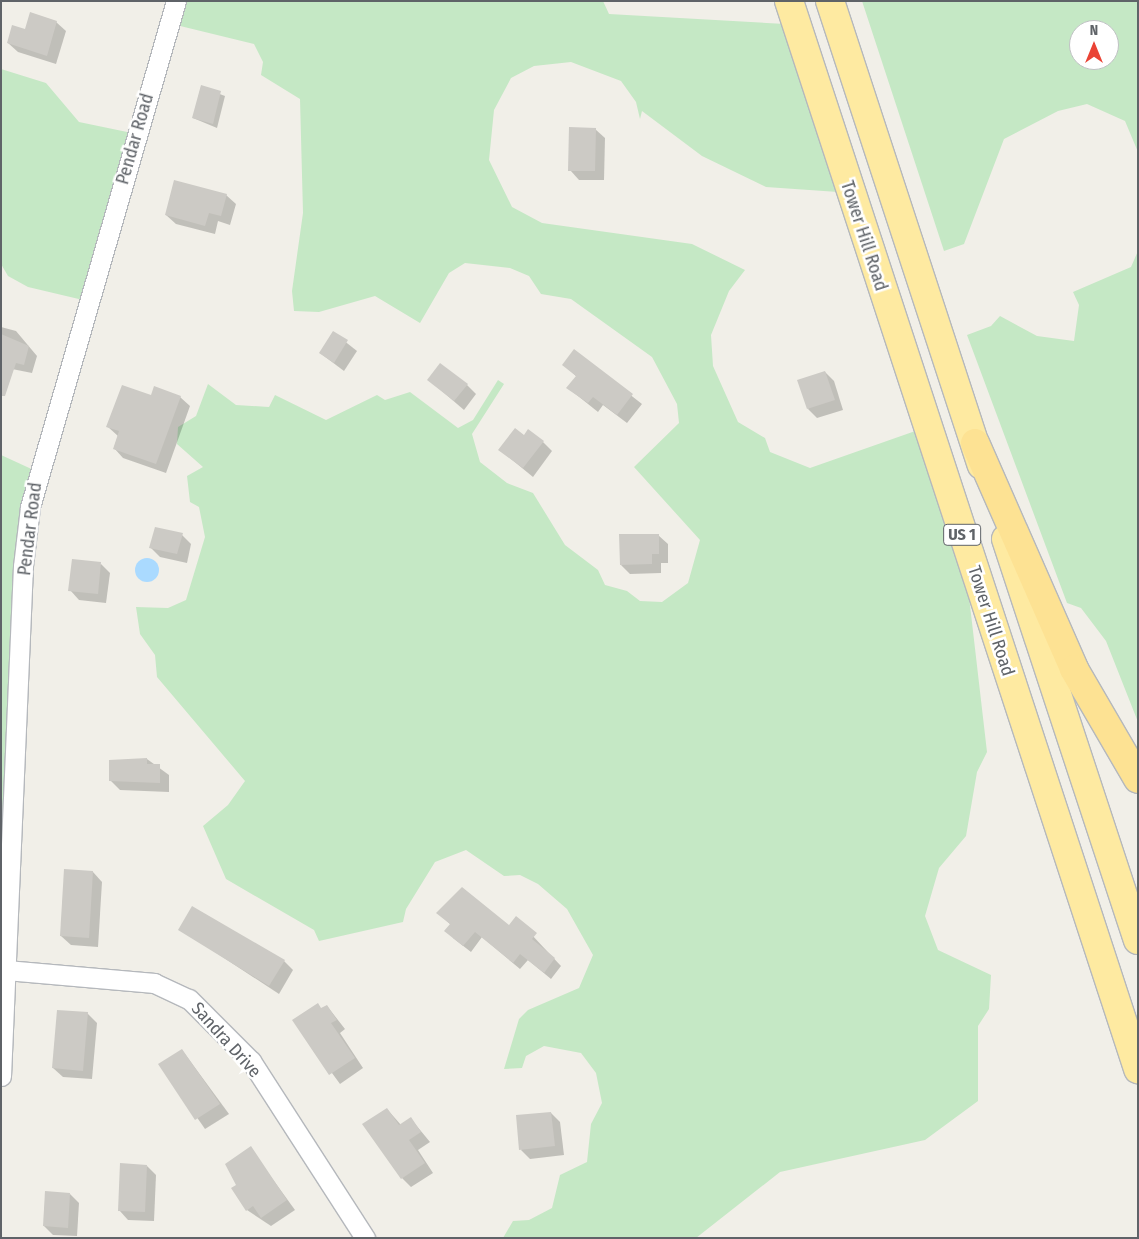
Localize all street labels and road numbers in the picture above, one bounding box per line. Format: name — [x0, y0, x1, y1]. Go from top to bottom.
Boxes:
street label: Pendar Road — [112, 91, 158, 187]
street label: Tower Hill Road — [836, 178, 892, 294]
street label: Pendar Road — [14, 481, 46, 577]
road number: US 1 — [942, 522, 982, 548]
street label: Tower Hill Road — [963, 563, 1019, 679]
street label: Sandra Drive — [187, 998, 265, 1082]

